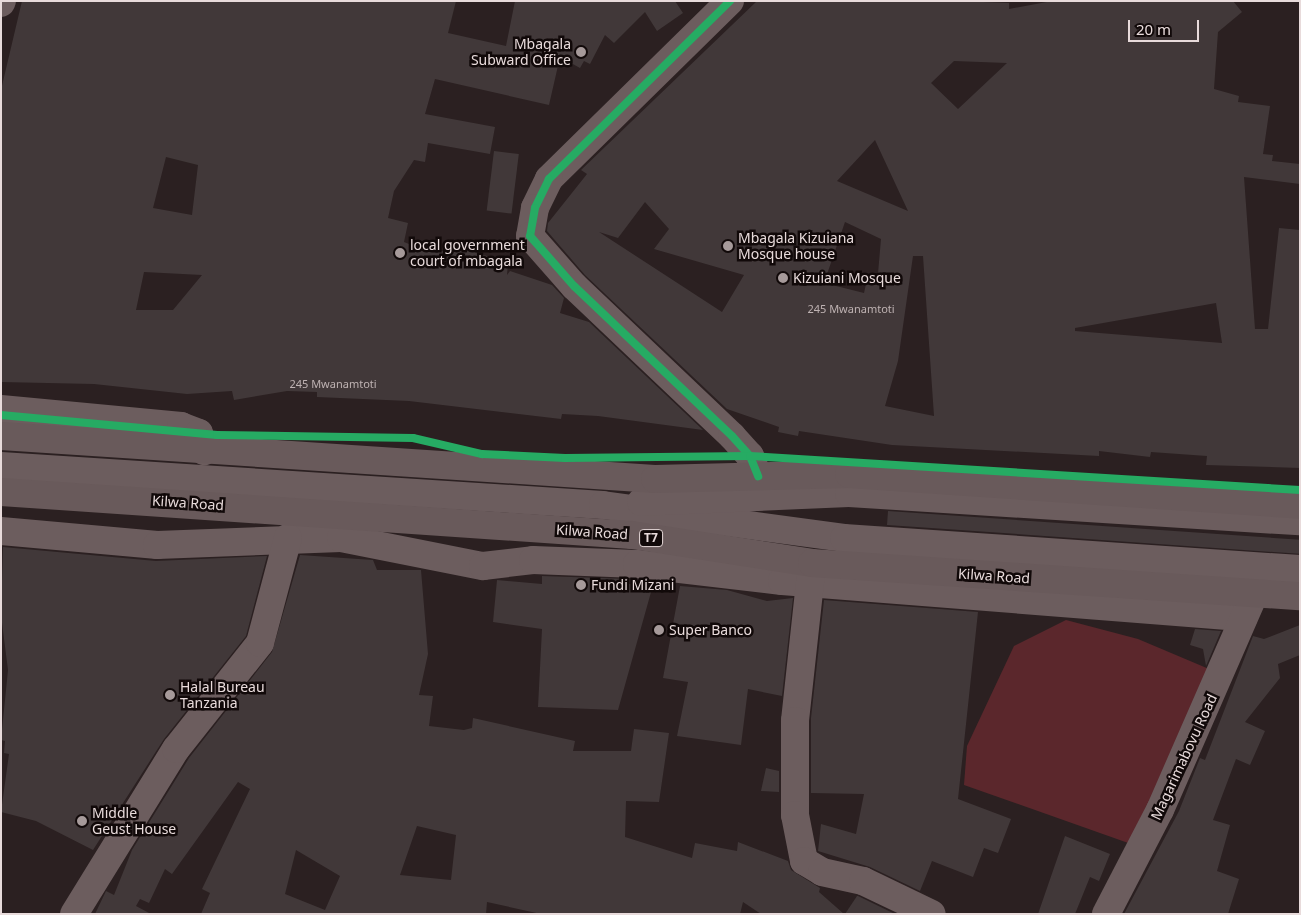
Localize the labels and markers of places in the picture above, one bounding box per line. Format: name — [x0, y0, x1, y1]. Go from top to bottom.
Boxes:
place label: Mbagala Subward Office — [471, 36, 571, 68]
marker: Mbagala Subward Office — [575, 46, 587, 58]
place label: Mbagala Kizuiana Mosque house — [738, 230, 854, 262]
place label: local government court of mbagala — [410, 237, 525, 270]
marker: Mbagala Kizuiana Mosque house — [722, 240, 734, 252]
marker: local government court of mbagala — [394, 247, 406, 259]
place label: Kizuiani Mosque — [793, 270, 901, 286]
marker: Kizuiani Mosque — [777, 272, 789, 284]
place label: Fundi Mizani — [591, 577, 674, 593]
marker: Fundi Mizani — [575, 579, 587, 591]
place label: Super Banco — [669, 622, 752, 638]
marker: Super Banco — [653, 624, 665, 636]
place label: Halal Bureau Tanzania — [180, 679, 265, 712]
marker: Halal Bureau Tanzania — [164, 689, 176, 701]
place label: Middle Geust House — [92, 805, 176, 838]
marker: Middle Geust House — [76, 815, 88, 827]

